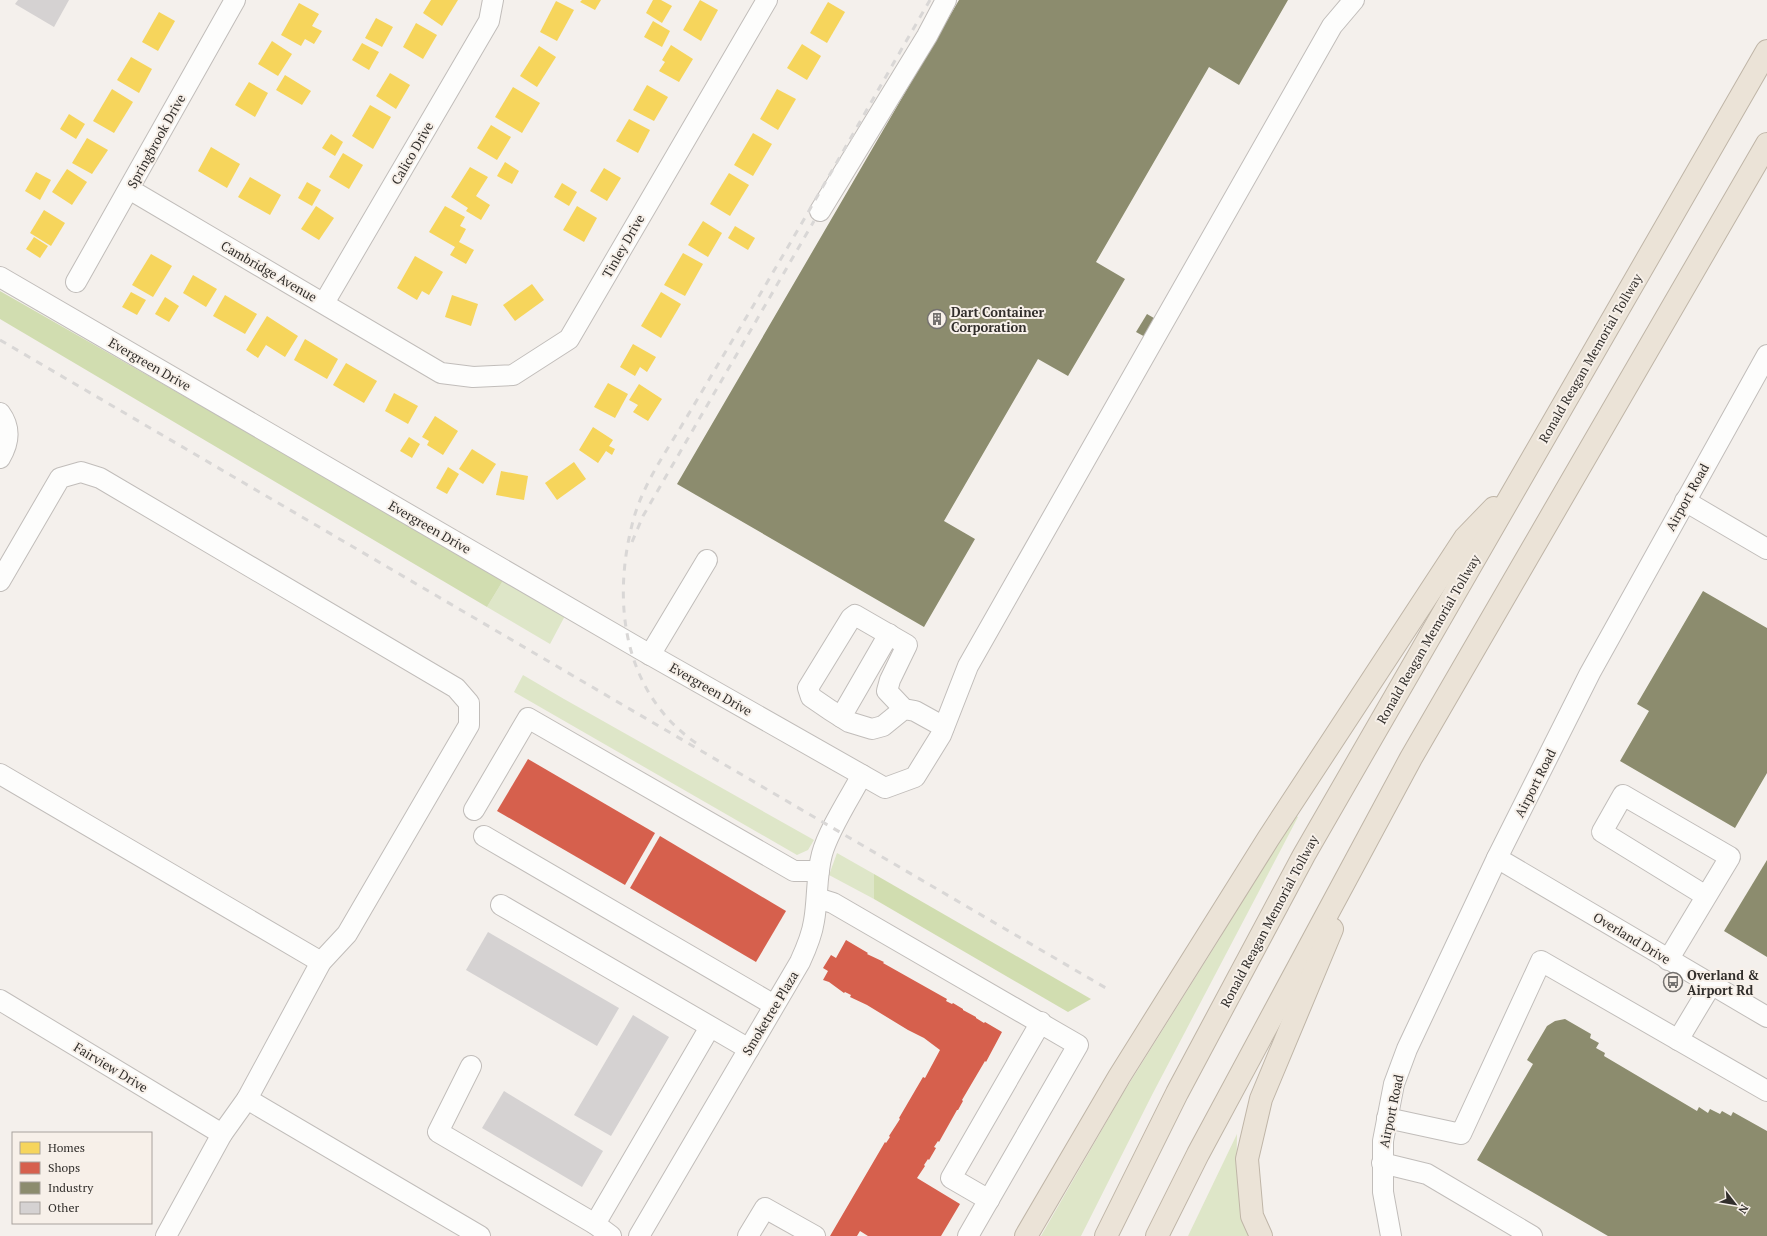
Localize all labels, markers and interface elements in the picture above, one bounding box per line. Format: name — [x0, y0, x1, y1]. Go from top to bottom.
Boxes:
street label: Springbrook Drive — [123, 91, 189, 191]
street label: Calico Drive — [387, 118, 437, 188]
street label: Tinley Drive — [598, 211, 648, 281]
street label: Cambridge Avenue — [218, 236, 320, 306]
street label: Ronald Reagan Memorial Tollway — [1534, 270, 1646, 446]
place label: Dart Container Corporation — [951, 303, 1045, 336]
building icon: Dart Container Corporation — [926, 308, 948, 330]
street label: Evergreen Drive — [106, 333, 194, 395]
street label: Airport Road — [1661, 460, 1713, 534]
street label: Evergreen Drive — [386, 496, 474, 558]
street label: Ronald Reagan Memorial Tollway — [1372, 551, 1484, 727]
street label: Evergreen Drive — [667, 658, 755, 720]
street label: Airport Road — [1510, 746, 1560, 820]
street label: Ronald Reagan Memorial Tollway — [1216, 831, 1322, 1010]
street label: Overland Drive — [1590, 908, 1674, 968]
place label: Overland & Airport Rd — [1687, 966, 1759, 999]
street label: Smoketree Plaza — [738, 967, 803, 1059]
bus stop icon: Overland & Airport Rd — [1662, 971, 1684, 993]
street label: Fairview Drive — [71, 1038, 151, 1096]
street label: Airport Road — [1374, 1073, 1408, 1149]
legend — [12, 1132, 152, 1224]
text: Homes — [48, 1140, 85, 1155]
text: Shops — [48, 1160, 80, 1175]
text: Industry — [48, 1180, 94, 1195]
north arrow — [1715, 1184, 1755, 1224]
text: Other — [48, 1200, 79, 1215]
text: N — [1735, 1202, 1752, 1217]

